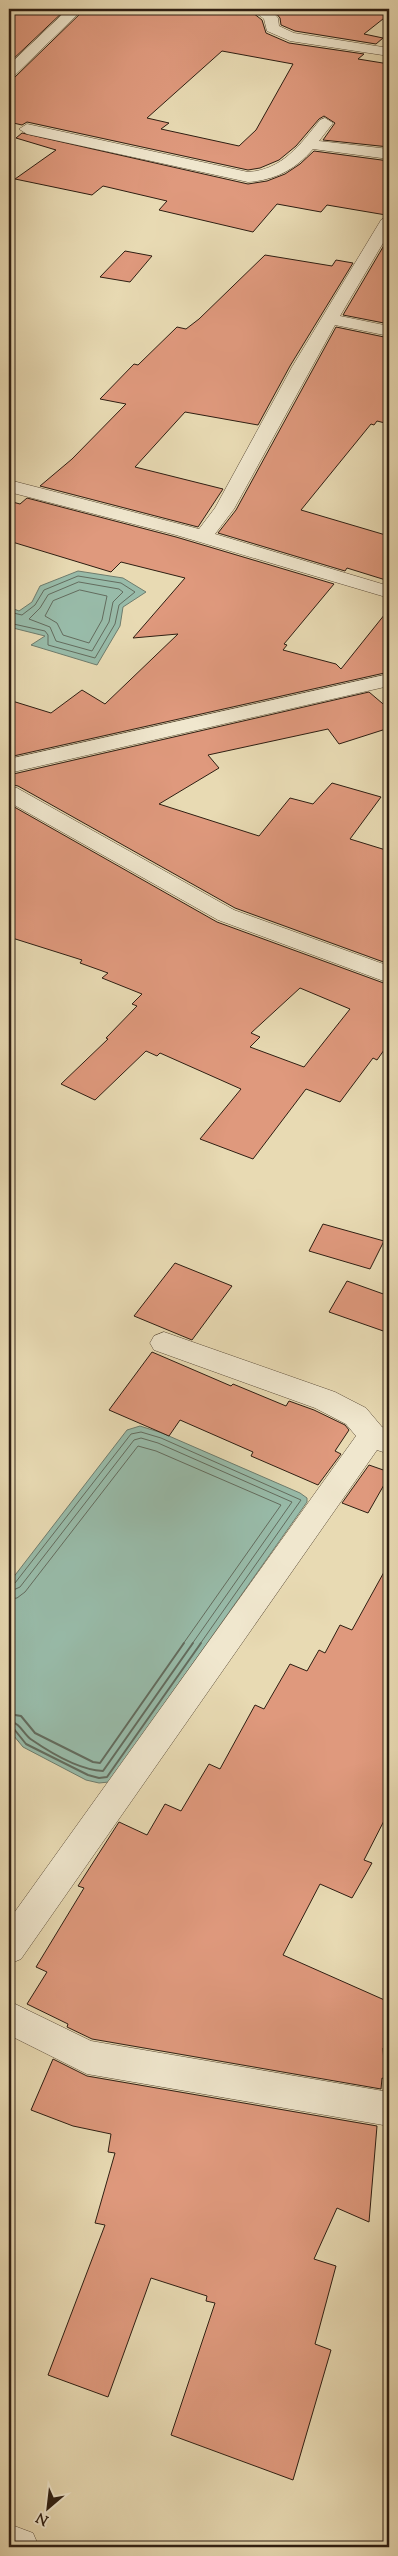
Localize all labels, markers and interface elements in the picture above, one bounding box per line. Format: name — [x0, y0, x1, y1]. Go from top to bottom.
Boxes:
north arrow — [22, 2484, 72, 2534]
text: N — [33, 2506, 52, 2529]

